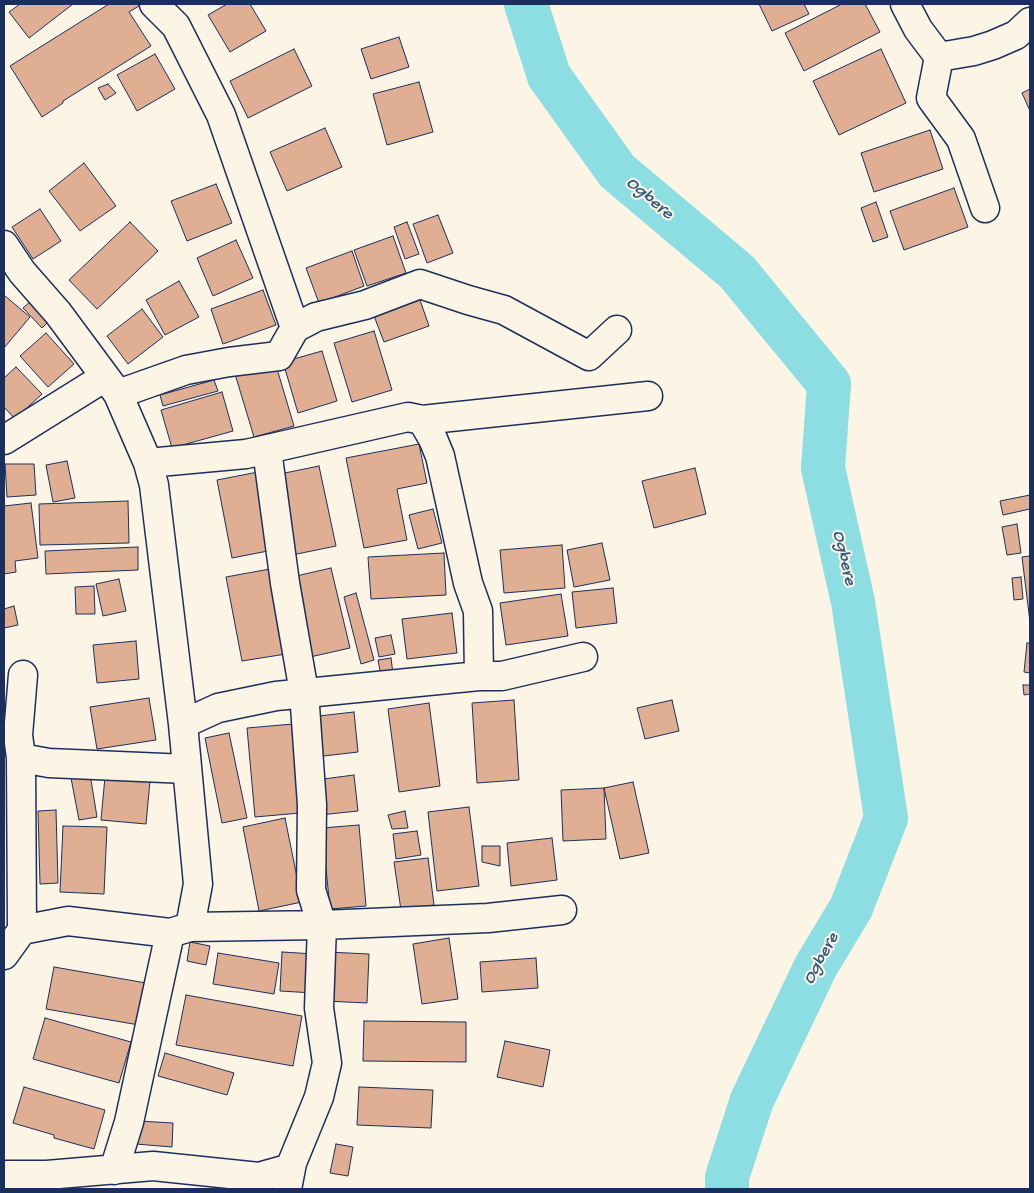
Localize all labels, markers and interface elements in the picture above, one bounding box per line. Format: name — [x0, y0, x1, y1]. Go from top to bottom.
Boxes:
water label: Ogbere — [621, 173, 677, 225]
water label: Ogbere — [826, 529, 860, 587]
water label: Ogbere — [799, 929, 845, 989]

